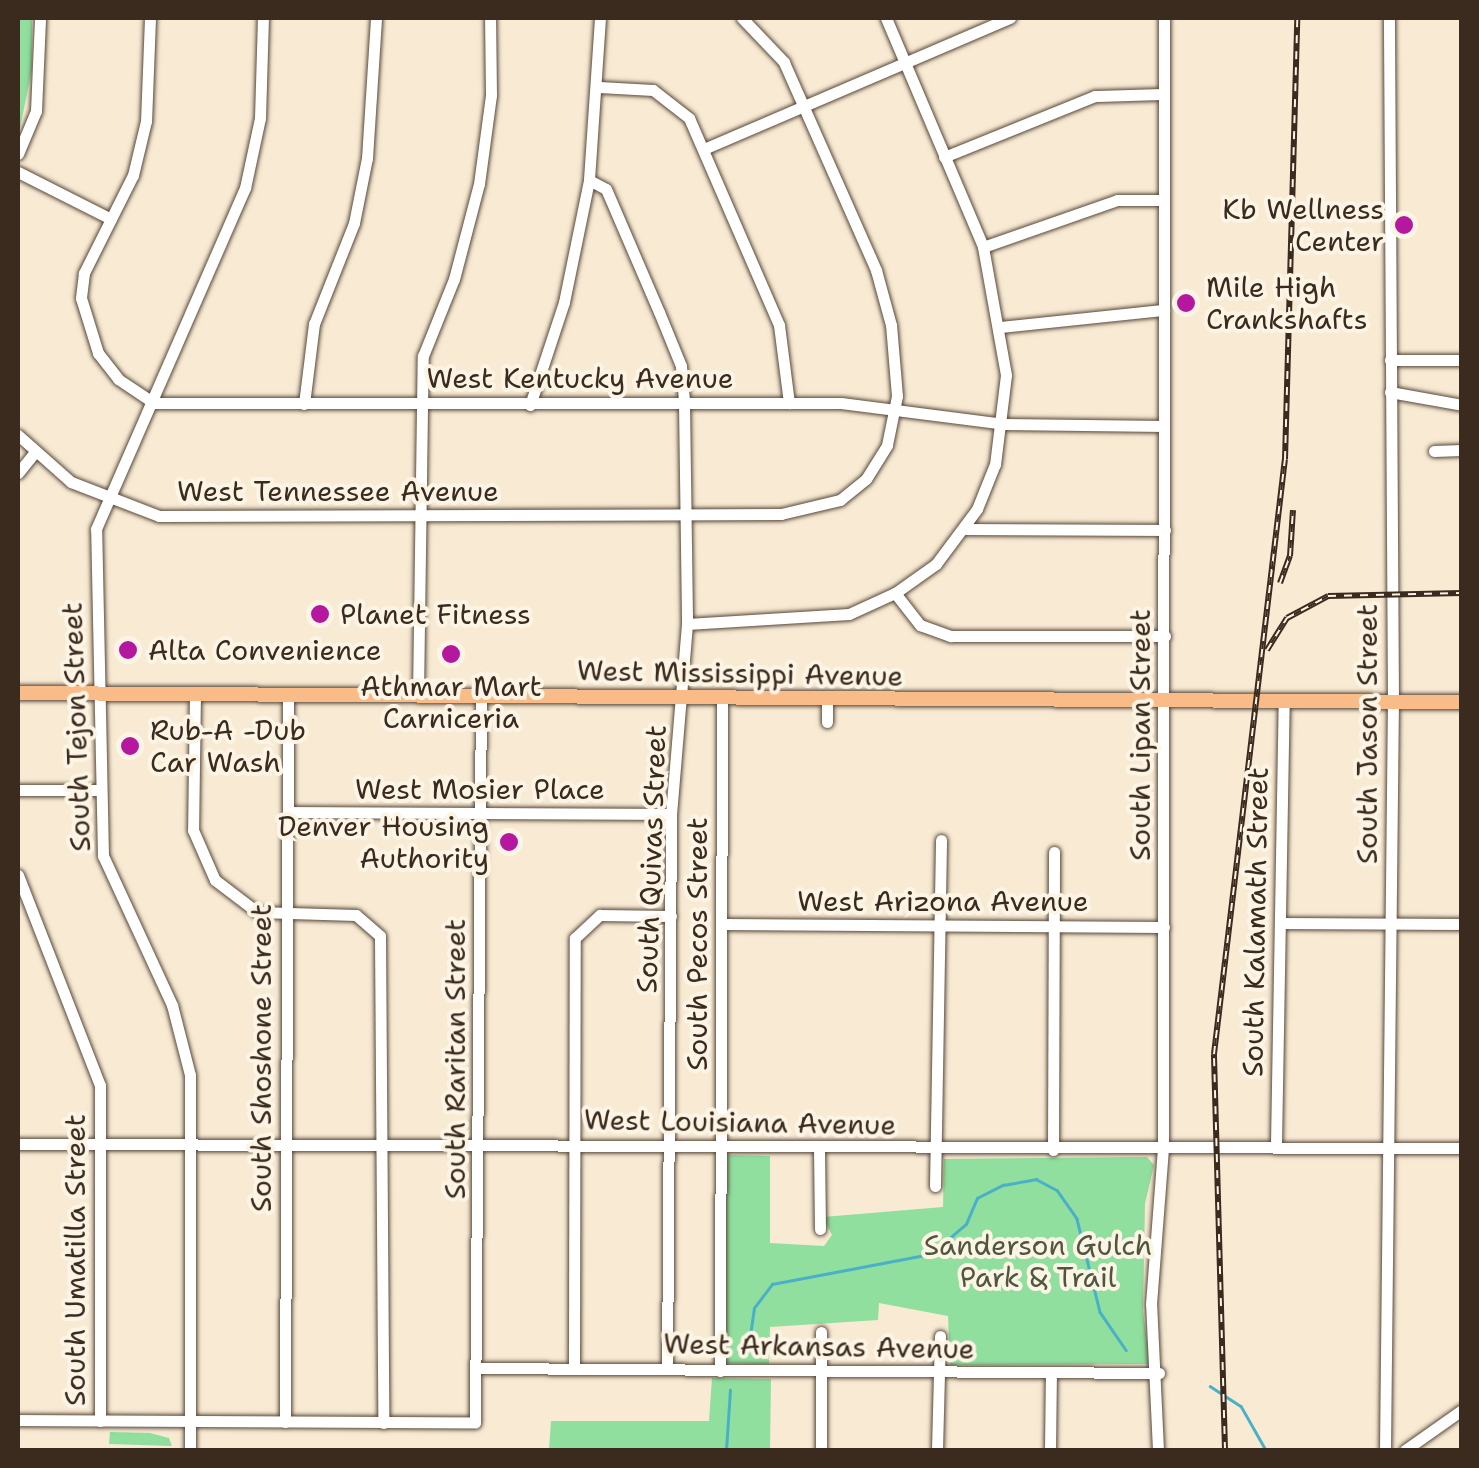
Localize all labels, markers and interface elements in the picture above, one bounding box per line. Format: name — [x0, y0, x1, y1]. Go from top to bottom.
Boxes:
place label: Kb Wellness Center — [1222, 192, 1384, 258]
marker: Kb Wellness Center — [1393, 214, 1415, 236]
place label: Mile High Crankshafts — [1206, 270, 1368, 336]
marker: Mile High Crankshafts — [1175, 292, 1197, 314]
street label: West Kentucky Avenue — [427, 361, 733, 395]
street label: West Tennessee Avenue — [177, 474, 499, 508]
place label: Planet Fitness — [340, 597, 531, 631]
street label: South Tejon Street — [55, 602, 97, 852]
marker: Planet Fitness — [309, 603, 331, 625]
street label: South Jason Street — [1350, 604, 1384, 864]
street label: South Lipan Street — [1123, 609, 1157, 861]
place label: Alta Convenience — [148, 633, 382, 667]
marker: Alta Convenience — [117, 639, 139, 661]
marker: Athmar Mart Carniceria — [440, 643, 462, 665]
street label: West Mississippi Avenue — [577, 653, 903, 693]
place label: Athmar Mart Carniceria — [360, 669, 542, 735]
place label: Rub-A -Dub Car Wash — [150, 713, 306, 779]
street label: South Quivas Street — [630, 724, 672, 994]
marker: Rub-A -Dub Car Wash — [119, 735, 141, 757]
street label: South Kalamath Street — [1235, 767, 1275, 1077]
street label: West Mosier Place — [355, 772, 605, 806]
place label: Denver Housing Authority — [278, 809, 489, 875]
street label: South Pecos Street — [680, 817, 714, 1071]
marker: Denver Housing Authority — [498, 831, 520, 853]
street label: West Arizona Avenue — [797, 884, 1089, 918]
street label: South Shoshone Street — [244, 904, 278, 1212]
street label: South Raritan Street — [438, 919, 472, 1199]
street label: West Louisiana Avenue — [584, 1102, 896, 1142]
street label: South Umatilla Street — [58, 1114, 92, 1406]
park label: Sanderson Gulch Park & Trail — [924, 1228, 1152, 1294]
street label: West Arkansas Avenue — [663, 1326, 975, 1366]

